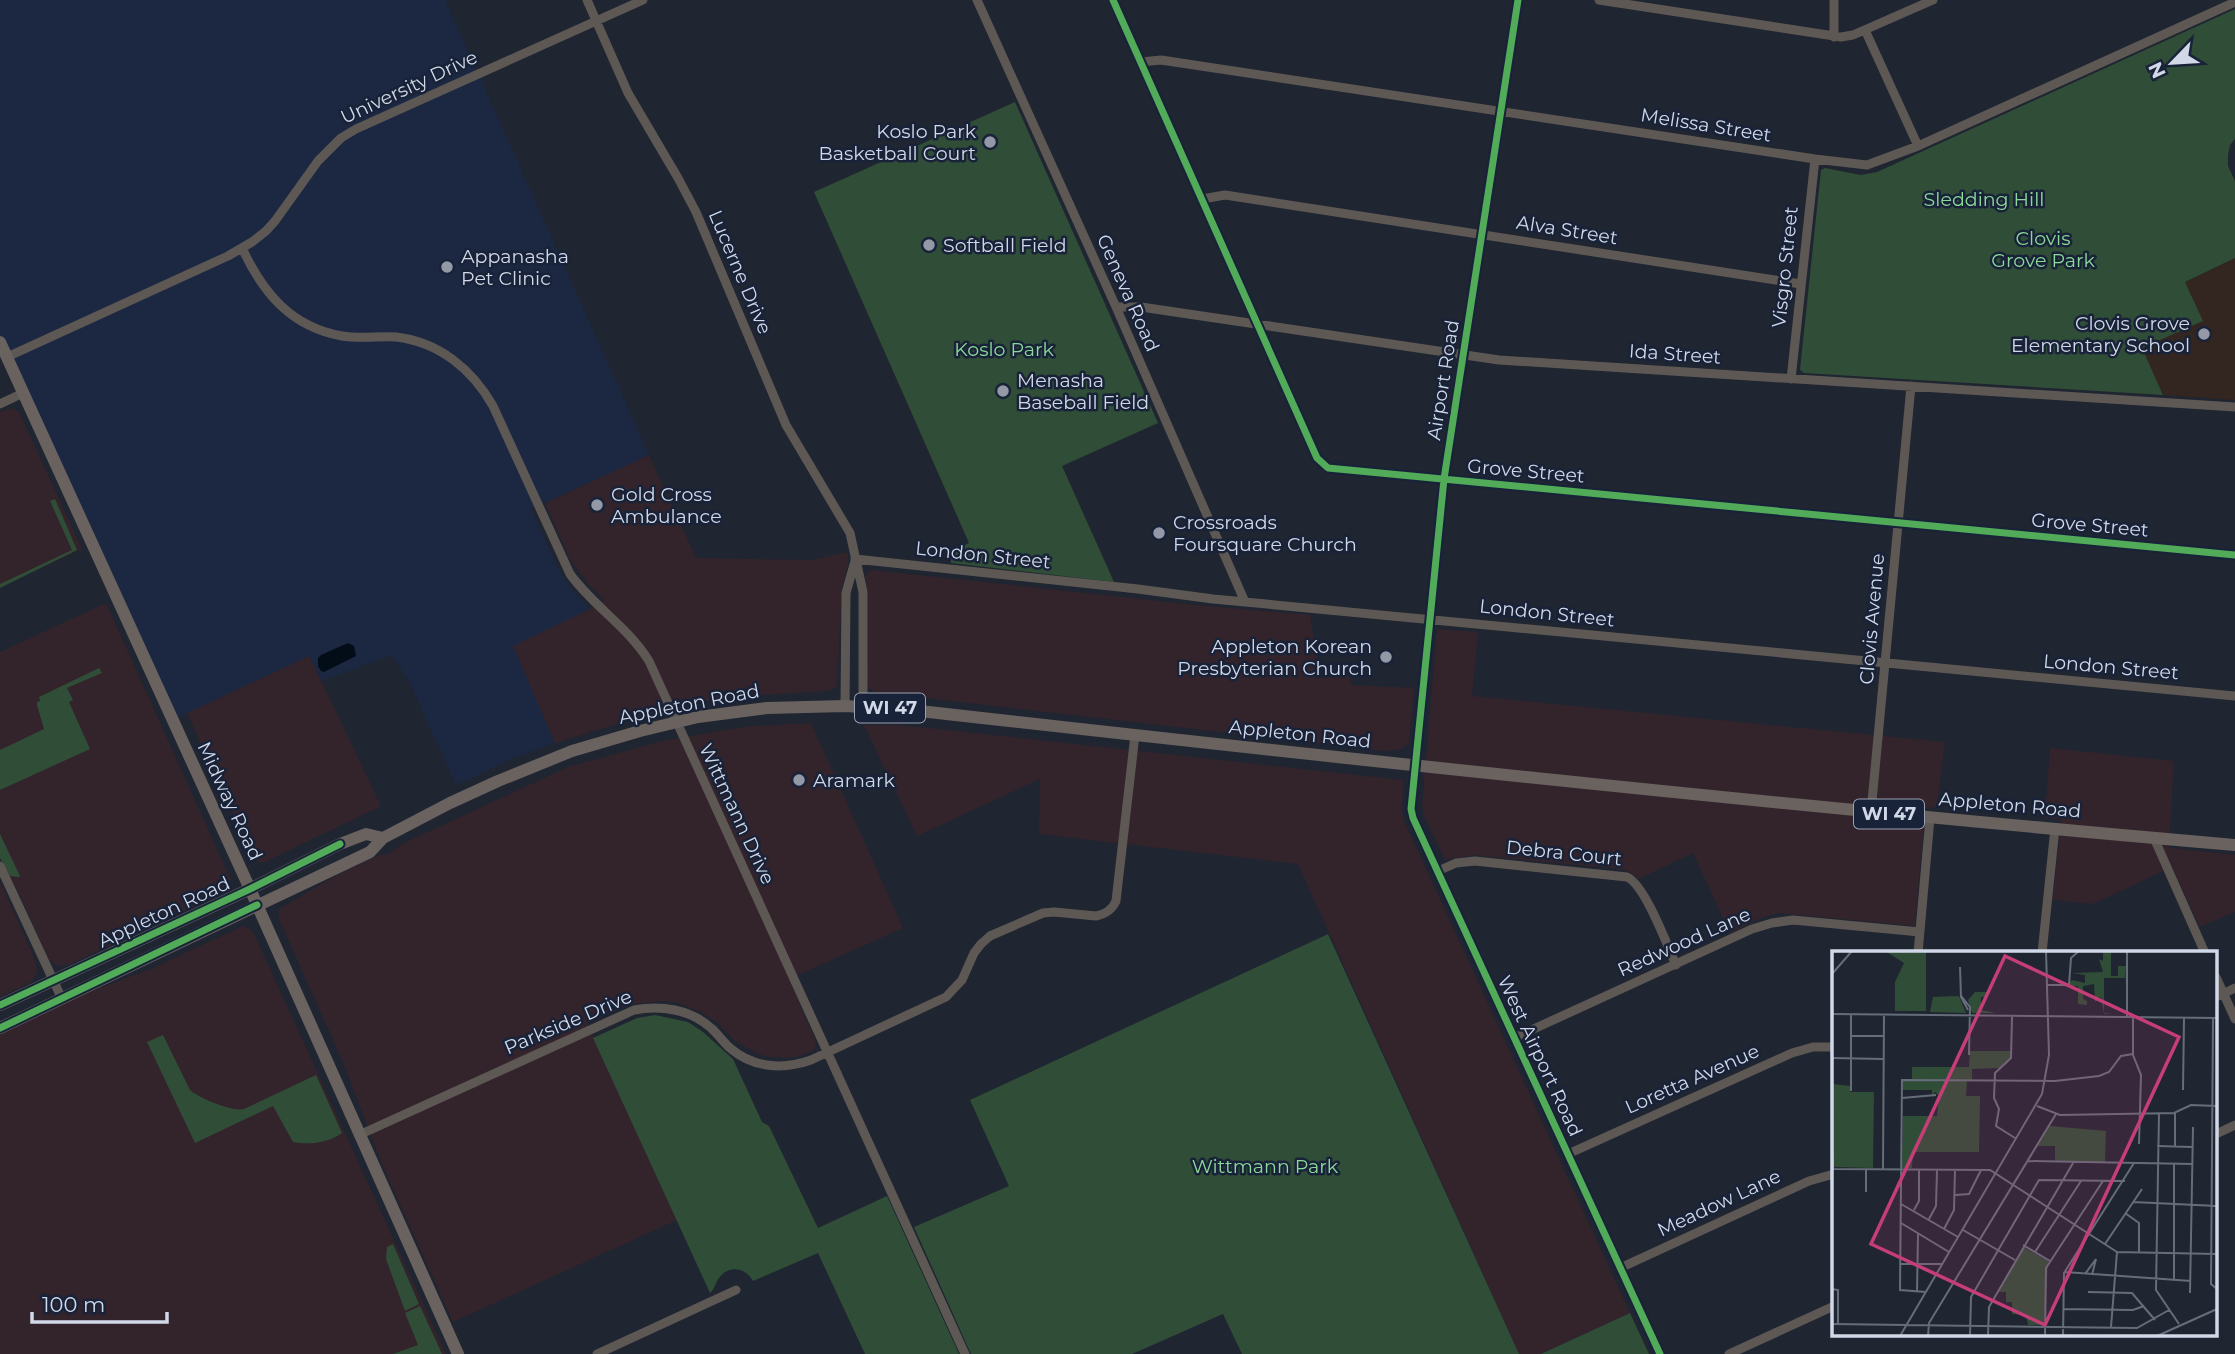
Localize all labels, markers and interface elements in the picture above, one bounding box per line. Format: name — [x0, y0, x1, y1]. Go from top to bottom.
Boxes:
north arrow — [2137, 28, 2207, 98]
street label: University Drive — [337, 45, 481, 129]
text: N — [2143, 58, 2171, 82]
street label: Melissa Street — [1639, 103, 1773, 147]
place label: Koslo Park Basketball Court — [818, 120, 977, 165]
marker: Koslo Park Basketball Court — [982, 134, 998, 150]
park label: Sledding Hill — [1924, 188, 2044, 211]
street label: Visgro Street — [1767, 205, 1803, 329]
street label: Lucerne Drive — [704, 207, 776, 337]
street label: Alva Street — [1515, 211, 1620, 249]
park label: Clovis Grove Park — [1991, 227, 2095, 272]
street label: Geneva Road — [1092, 231, 1164, 355]
place label: Softball Field — [943, 234, 1067, 257]
marker: Softball Field — [921, 237, 937, 253]
place label: Appanasha Pet Clinic — [461, 245, 569, 290]
marker: Appanasha Pet Clinic — [439, 259, 455, 275]
place label: Clovis Grove Elementary School — [2011, 312, 2190, 357]
street label: Airport Road — [1422, 318, 1464, 442]
marker: Clovis Grove Elementary School — [2196, 326, 2212, 342]
park label: Koslo Park — [954, 338, 1054, 361]
street label: Ida Street — [1628, 339, 1722, 369]
place label: Menasha Baseball Field — [1017, 369, 1149, 414]
marker: Menasha Baseball Field — [995, 383, 1011, 399]
street label: Grove Street — [1466, 454, 1586, 488]
place label: Gold Cross Ambulance — [611, 483, 722, 528]
marker: Gold Cross Ambulance — [589, 497, 605, 513]
street label: Grove Street — [2030, 508, 2150, 542]
place label: Crossroads Foursquare Church — [1173, 511, 1357, 556]
marker: Crossroads Foursquare Church — [1151, 525, 1167, 541]
street label: London Street — [914, 536, 1052, 574]
street label: Clovis Avenue — [1855, 552, 1889, 686]
street label: London Street — [1478, 594, 1616, 632]
place label: Appleton Korean Presbyterian Church — [1177, 635, 1372, 680]
marker: Appleton Korean Presbyterian Church — [1378, 649, 1394, 665]
street label: London Street — [2042, 650, 2180, 684]
street label: Appleton Road — [617, 679, 761, 729]
road number: WI 47 — [855, 694, 925, 722]
street label: Appleton Road — [1228, 715, 1372, 753]
street label: Midway Road — [192, 738, 268, 864]
street label: Wittmann Drive — [694, 740, 780, 888]
place label: Aramark — [813, 769, 896, 792]
marker: Aramark — [791, 772, 807, 788]
street label: Appleton Road — [1938, 787, 2082, 823]
road number: WI 47 — [1854, 800, 1924, 828]
street label: Debra Court — [1505, 835, 1623, 871]
street label: Appleton Road — [94, 871, 234, 953]
street label: Redwood Lane — [1614, 902, 1754, 982]
inset map — [1832, 951, 2218, 1336]
street label: West Airport Road — [1493, 972, 1587, 1140]
street label: Parkside Drive — [501, 985, 635, 1059]
street label: Loretta Avenue — [1621, 1039, 1763, 1119]
park label: Wittmann Park — [1192, 1155, 1339, 1178]
street label: Meadow Lane — [1654, 1164, 1784, 1242]
scale bar — [32, 1280, 166, 1324]
text: 100 m — [42, 1292, 105, 1317]

